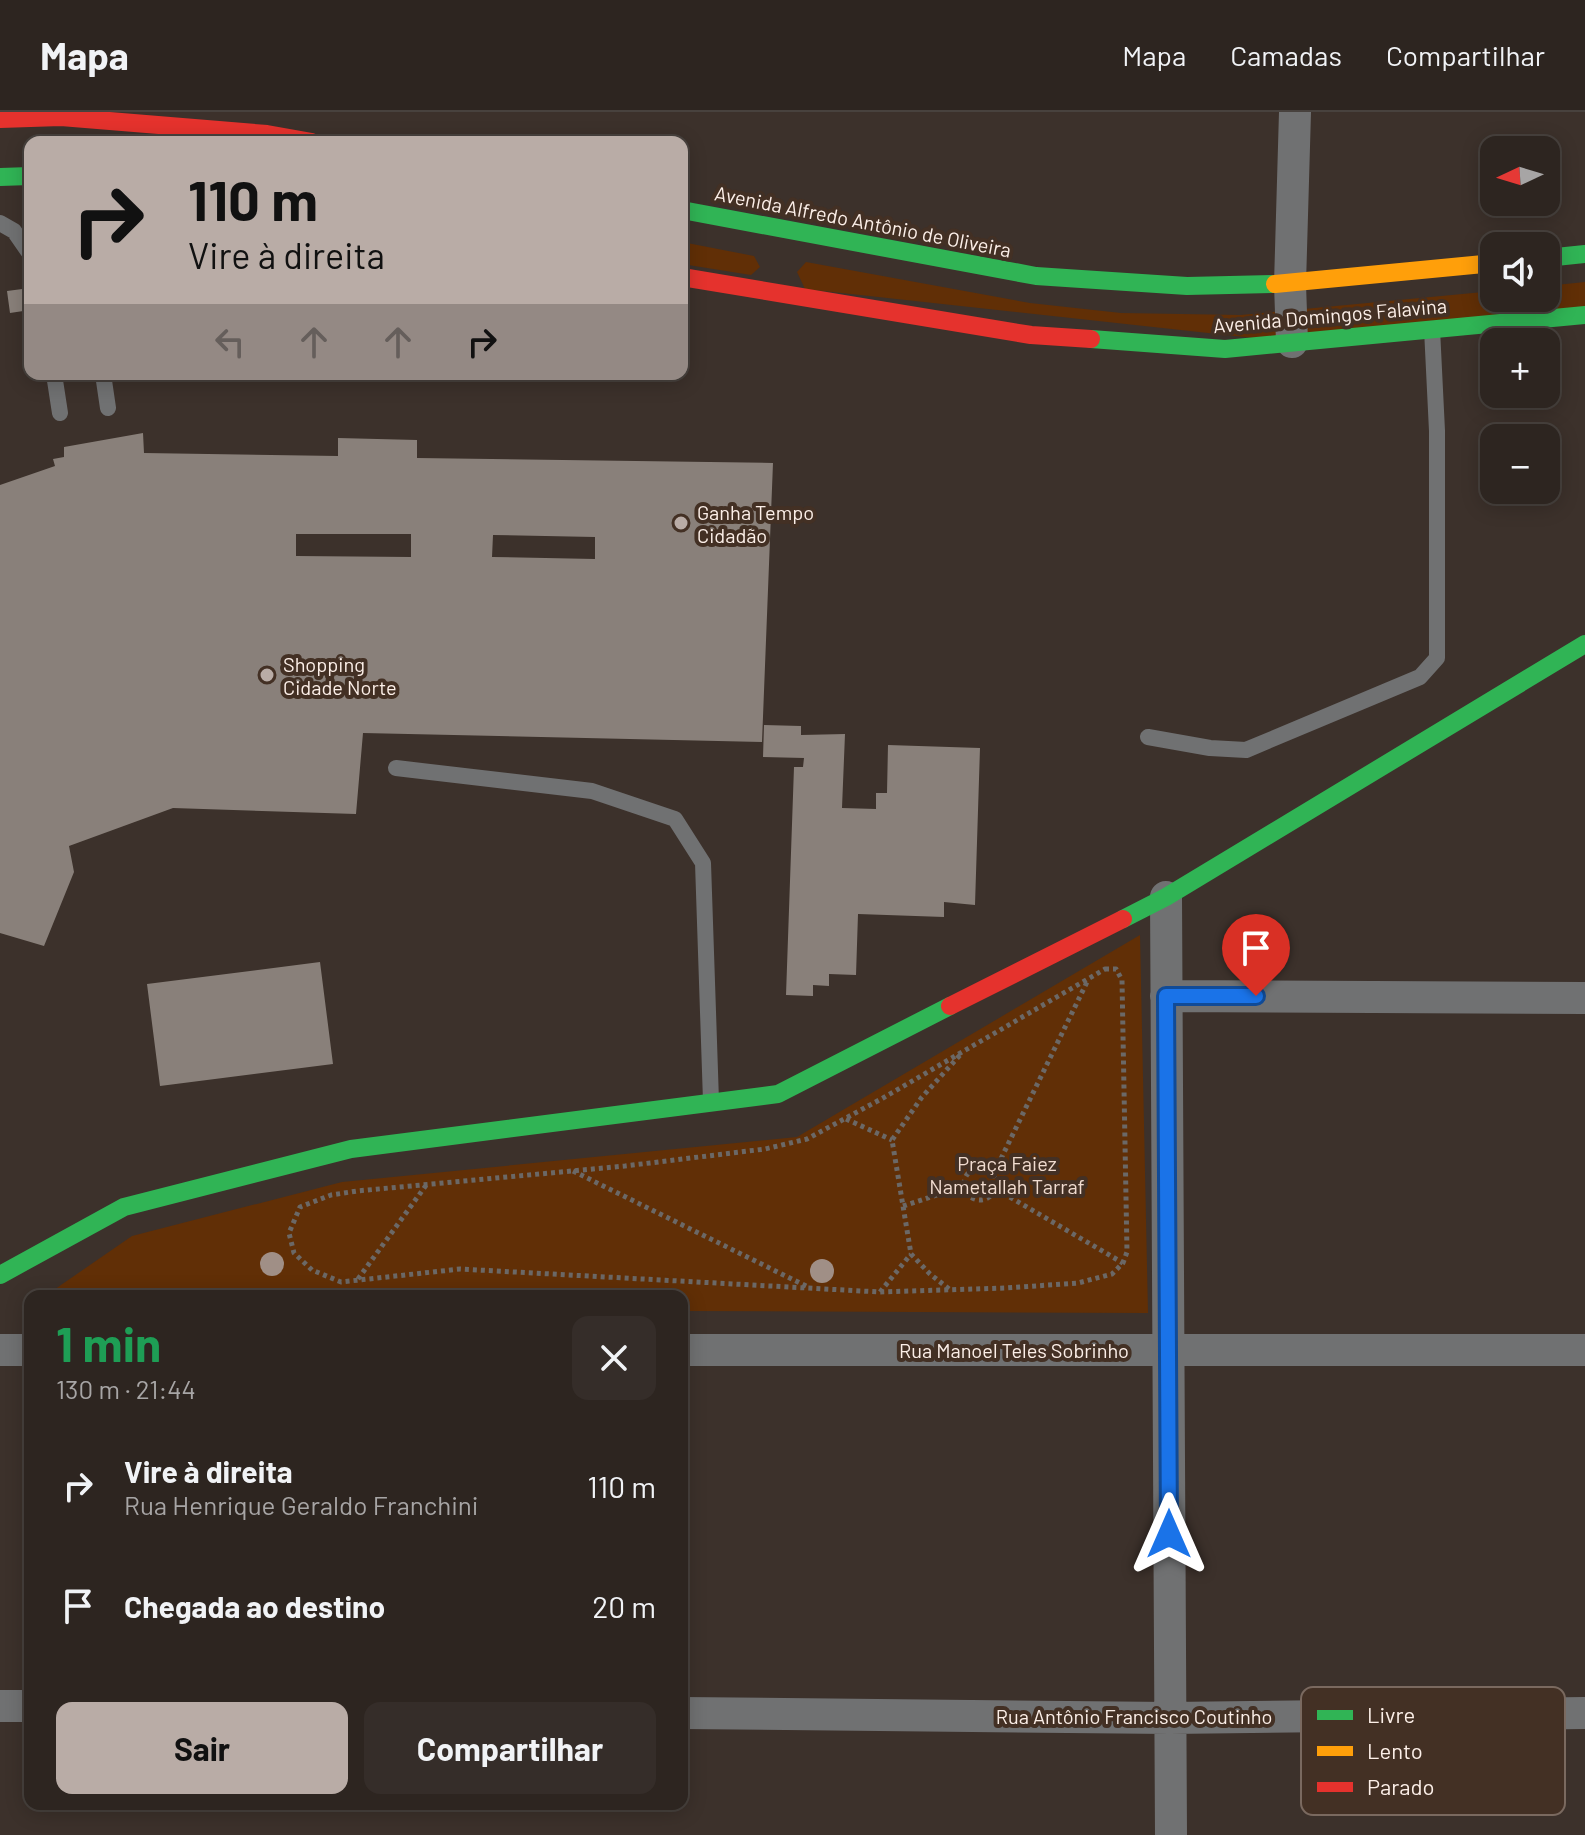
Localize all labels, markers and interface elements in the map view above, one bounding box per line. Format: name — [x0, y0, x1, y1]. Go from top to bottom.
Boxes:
text: Mapa — [40, 32, 129, 78]
text: Mapa — [1122, 38, 1186, 72]
text: Camadas — [1230, 38, 1342, 72]
text: Compartilhar — [1386, 38, 1545, 72]
north arrow — [1480, 136, 1560, 216]
map controls — [1480, 136, 1560, 504]
text: 110 m — [188, 165, 318, 232]
icon: right — [56, 168, 160, 272]
street label: Avenida Alfredo Antônio de Oliveira — [713, 180, 1013, 262]
button: sound — [1480, 232, 1560, 312]
text: Vire à direita — [188, 233, 385, 276]
street label: Avenida Domingos Falavina — [1212, 293, 1448, 337]
icon: left — [208, 320, 252, 364]
icon: ahead — [292, 320, 336, 364]
icon: ahead — [376, 320, 420, 364]
icon: right — [460, 320, 504, 364]
button: + — [1480, 328, 1560, 408]
button: − — [1480, 424, 1560, 504]
place label: Ganha Tempo Cidadão — [697, 500, 814, 547]
marker: Ganha Tempo Cidadão — [672, 514, 690, 532]
place label: Shopping Cidade Norte — [283, 652, 397, 699]
marker: Shopping Cidade Norte — [258, 666, 276, 684]
pin — [1222, 914, 1290, 996]
icon: arrive — [1234, 926, 1278, 970]
park label: Praça Faiez Nametallah Tarraf — [929, 1151, 1085, 1198]
text: 1 min — [56, 1314, 161, 1372]
button: close — [572, 1316, 656, 1400]
street label: Rua Manoel Teles Sobrinho — [899, 1338, 1129, 1362]
text: 130 m · 21:44 — [56, 1373, 196, 1404]
text: Vire à direita — [124, 1453, 293, 1489]
icon: right — [56, 1464, 100, 1508]
text: 110 m — [587, 1468, 656, 1504]
text: Rua Henrique Geraldo Franchini — [124, 1489, 478, 1520]
position arrow — [1127, 1492, 1211, 1576]
icon: arrive — [56, 1584, 100, 1628]
text: Chegada ao destino — [124, 1588, 385, 1624]
text: 20 m — [592, 1588, 656, 1624]
legend — [1301, 1687, 1565, 1815]
text: Livre — [1367, 1701, 1415, 1727]
button: Sair — [56, 1702, 348, 1794]
button: Compartilhar — [364, 1702, 656, 1794]
street label: Rua Antônio Francisco Coutinho — [996, 1704, 1272, 1728]
text: Lento — [1367, 1737, 1423, 1763]
text: Parado — [1367, 1773, 1434, 1799]

